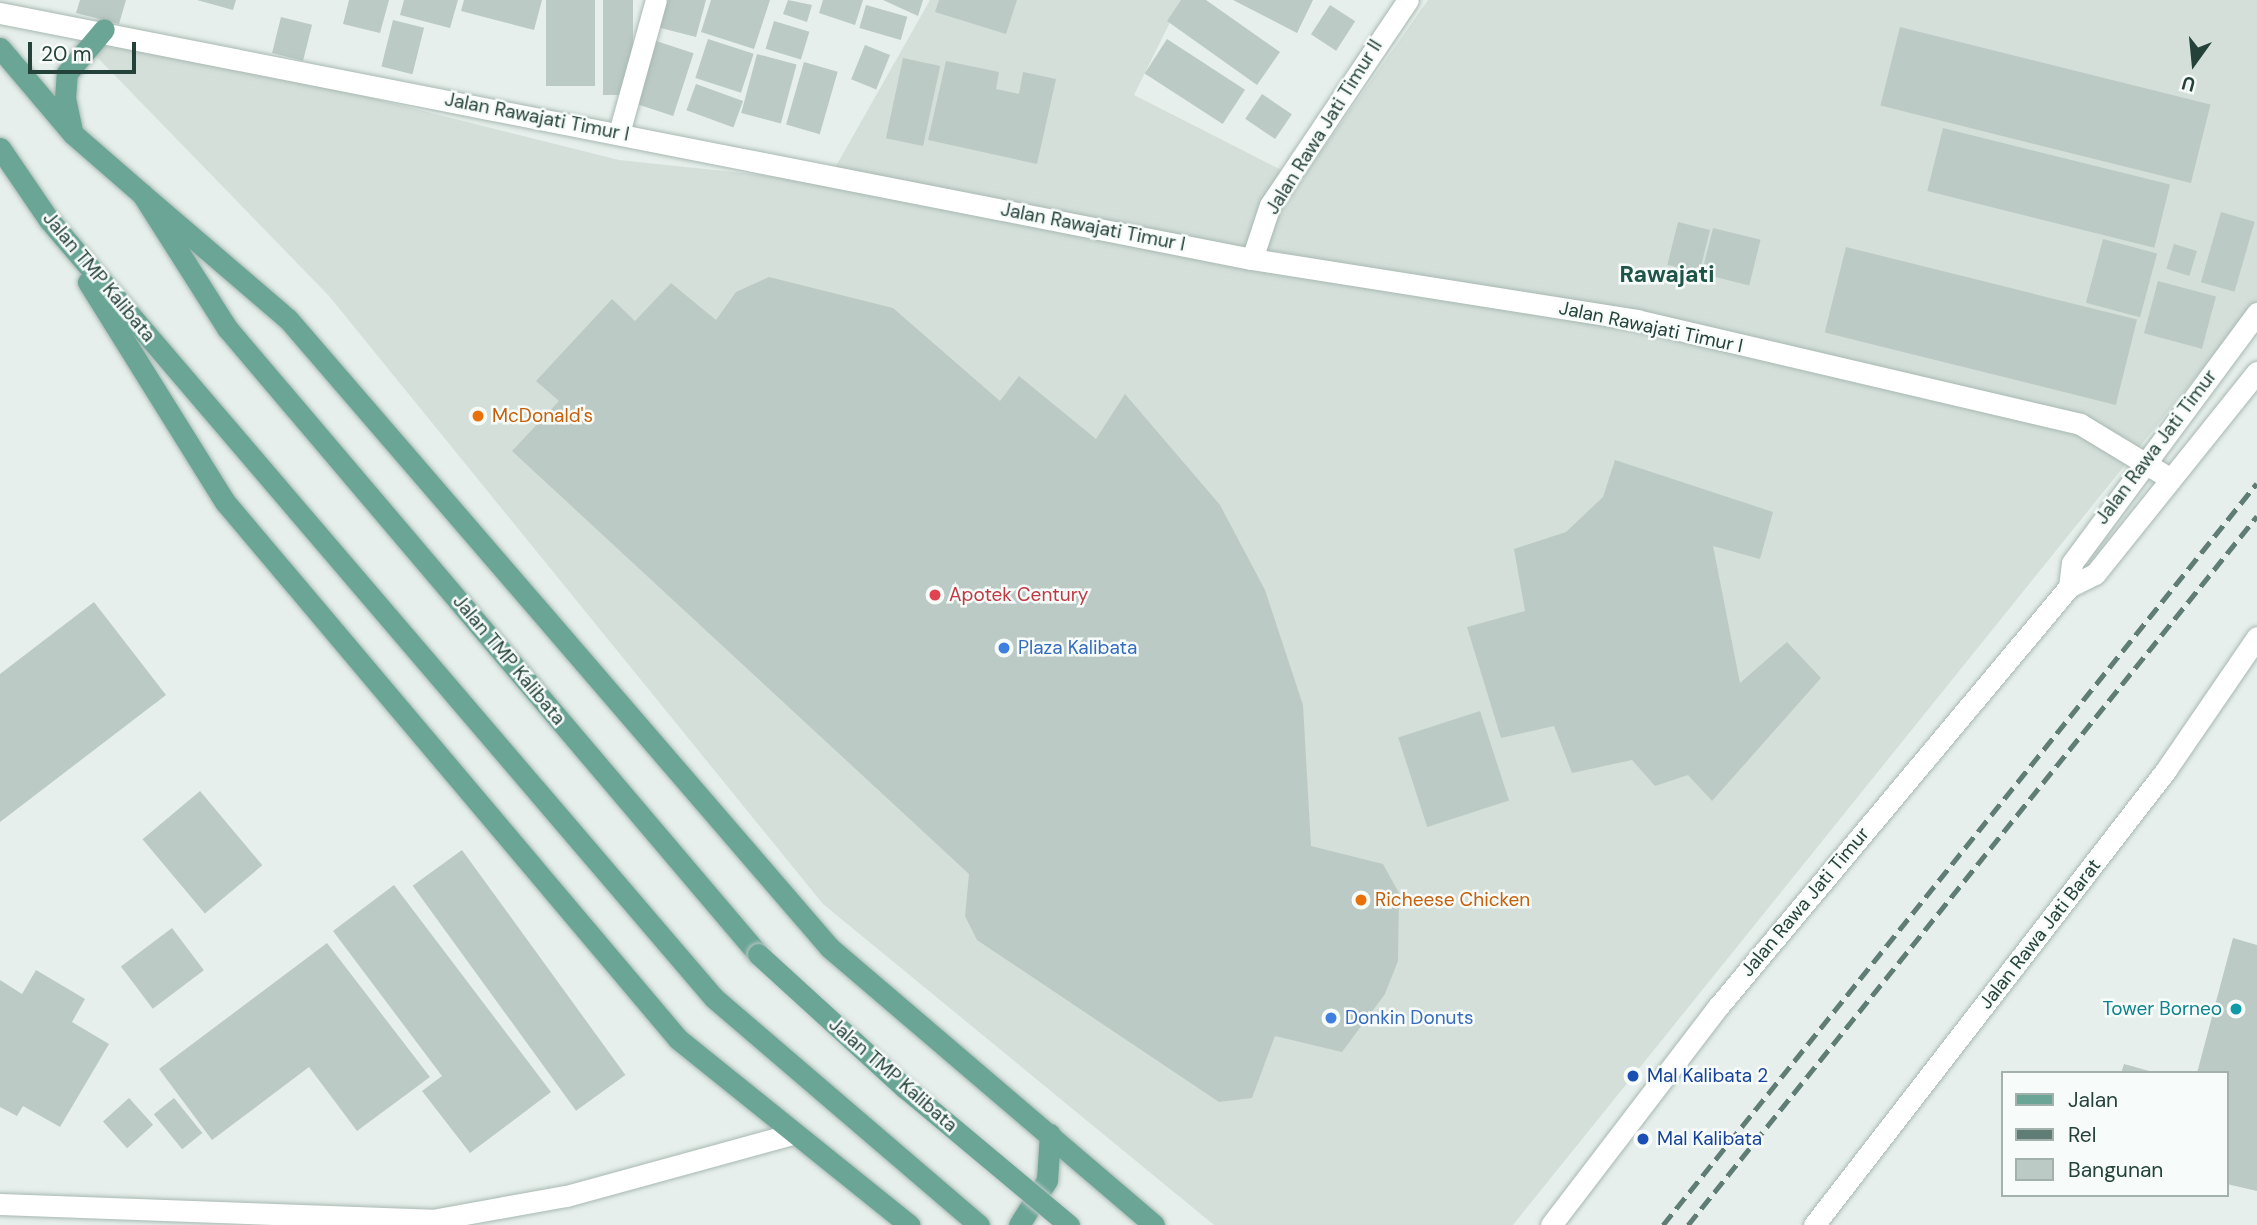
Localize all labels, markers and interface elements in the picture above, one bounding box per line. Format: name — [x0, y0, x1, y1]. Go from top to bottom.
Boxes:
scale bar — [32, 28, 140, 72]
north arrow — [2159, 28, 2229, 98]
street label: Jalan Rawa Jati Timur II — [1261, 35, 1387, 219]
text: 20 m — [41, 40, 92, 68]
text: U — [2179, 70, 2198, 98]
street label: Jalan Rawajati Timur I — [443, 88, 631, 146]
street label: Jalan Rawajati Timur I — [999, 198, 1187, 256]
street label: Jalan TMP Kalibata — [38, 207, 160, 347]
district label: Rawajati — [1619, 260, 1715, 288]
street label: Jalan Rawajati Timur I — [1557, 296, 1745, 358]
street label: Jalan Rawa Jati Timur — [2090, 365, 2222, 529]
place label: McDonald's — [492, 405, 593, 427]
marker: McDonald's — [470, 408, 486, 424]
place label: Apotek Century — [949, 584, 1088, 606]
marker: Apotek Century — [927, 587, 943, 603]
street label: Jalan TMP Kalibata — [448, 590, 570, 730]
place label: Plaza Kalibata — [1018, 637, 1137, 659]
marker: Plaza Kalibata — [996, 640, 1012, 656]
street label: Jalan Rawa Jati Timur — [1736, 823, 1874, 981]
street label: Jalan Rawa Jati Barat — [1974, 854, 2106, 1014]
place label: Richeese Chicken — [1375, 889, 1530, 911]
marker: Richeese Chicken — [1353, 892, 1369, 908]
place label: Tower Borneo — [2102, 998, 2222, 1020]
marker: Tower Borneo — [2228, 1001, 2244, 1017]
place label: Donkin Donuts — [1345, 1007, 1473, 1029]
marker: Donkin Donuts — [1323, 1010, 1339, 1026]
street label: Jalan TMP Kalibata — [824, 1013, 962, 1137]
place label: Mal Kalibata 2 — [1647, 1065, 1768, 1087]
marker: Mal Kalibata 2 — [1625, 1068, 1641, 1084]
legend — [2002, 1071, 2229, 1197]
text: Jalan — [2068, 1086, 2118, 1114]
text: Rel — [2068, 1121, 2096, 1149]
place label: Mal Kalibata — [1657, 1128, 1762, 1150]
marker: Mal Kalibata — [1635, 1131, 1651, 1147]
text: Bangunan — [2068, 1156, 2163, 1184]

